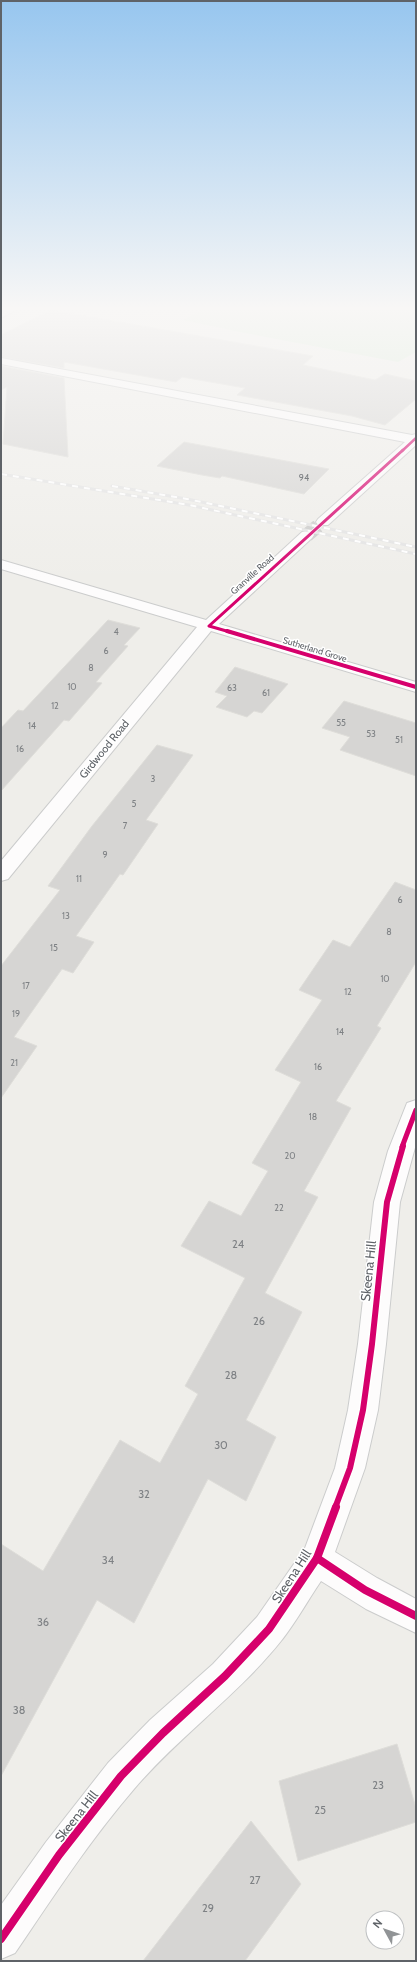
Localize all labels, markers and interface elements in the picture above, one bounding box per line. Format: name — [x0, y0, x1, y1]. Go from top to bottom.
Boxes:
house number: 94 — [299, 472, 309, 483]
street label: Granville Road — [228, 552, 276, 596]
house number: 4 — [113, 626, 119, 637]
street label: Sutherland Grove — [282, 634, 349, 664]
house number: 6 — [103, 645, 109, 656]
house number: 8 — [88, 662, 94, 673]
house number: 10 — [67, 681, 77, 692]
house number: 63 — [227, 682, 237, 693]
house number: 61 — [262, 687, 270, 698]
house number: 12 — [51, 700, 59, 711]
street label: Girdwood Road — [76, 717, 132, 781]
house number: 55 — [336, 717, 346, 728]
house number: 14 — [28, 720, 36, 731]
house number: 53 — [366, 728, 376, 739]
house number: 51 — [395, 734, 403, 745]
house number: 16 — [16, 743, 24, 754]
house number: 3 — [151, 773, 156, 784]
house number: 5 — [132, 798, 137, 809]
house number: 7 — [123, 820, 128, 831]
house number: 9 — [102, 849, 108, 860]
house number: 11 — [76, 873, 82, 884]
house number: 6 — [397, 894, 403, 905]
house number: 13 — [62, 910, 70, 921]
house number: 8 — [386, 926, 392, 937]
house number: 15 — [50, 942, 58, 953]
house number: 10 — [380, 973, 390, 984]
house number: 17 — [22, 980, 30, 991]
house number: 12 — [344, 986, 352, 997]
house number: 19 — [12, 1008, 20, 1019]
house number: 14 — [336, 1026, 344, 1037]
house number: 21 — [10, 1057, 18, 1068]
house number: 16 — [314, 1061, 322, 1072]
house number: 18 — [309, 1111, 317, 1122]
house number: 20 — [285, 1150, 296, 1161]
house number: 22 — [274, 1202, 284, 1213]
house number: 24 — [232, 1237, 245, 1251]
street label: Skeena Hill — [357, 1240, 379, 1302]
house number: 26 — [253, 1314, 265, 1328]
house number: 28 — [225, 1368, 237, 1382]
house number: 30 — [214, 1438, 228, 1452]
house number: 32 — [138, 1487, 150, 1501]
street label: Skeena Hill — [268, 1546, 314, 1606]
house number: 34 — [102, 1553, 115, 1567]
house number: 36 — [37, 1615, 49, 1629]
house number: 38 — [13, 1703, 25, 1717]
house number: 23 — [372, 1778, 384, 1792]
street label: Skeena Hill — [51, 1787, 101, 1845]
house number: 25 — [314, 1803, 326, 1817]
house number: 27 — [249, 1873, 261, 1887]
house number: 29 — [202, 1901, 214, 1915]
north arrow — [365, 1910, 405, 1950]
text: N — [369, 1916, 385, 1931]

